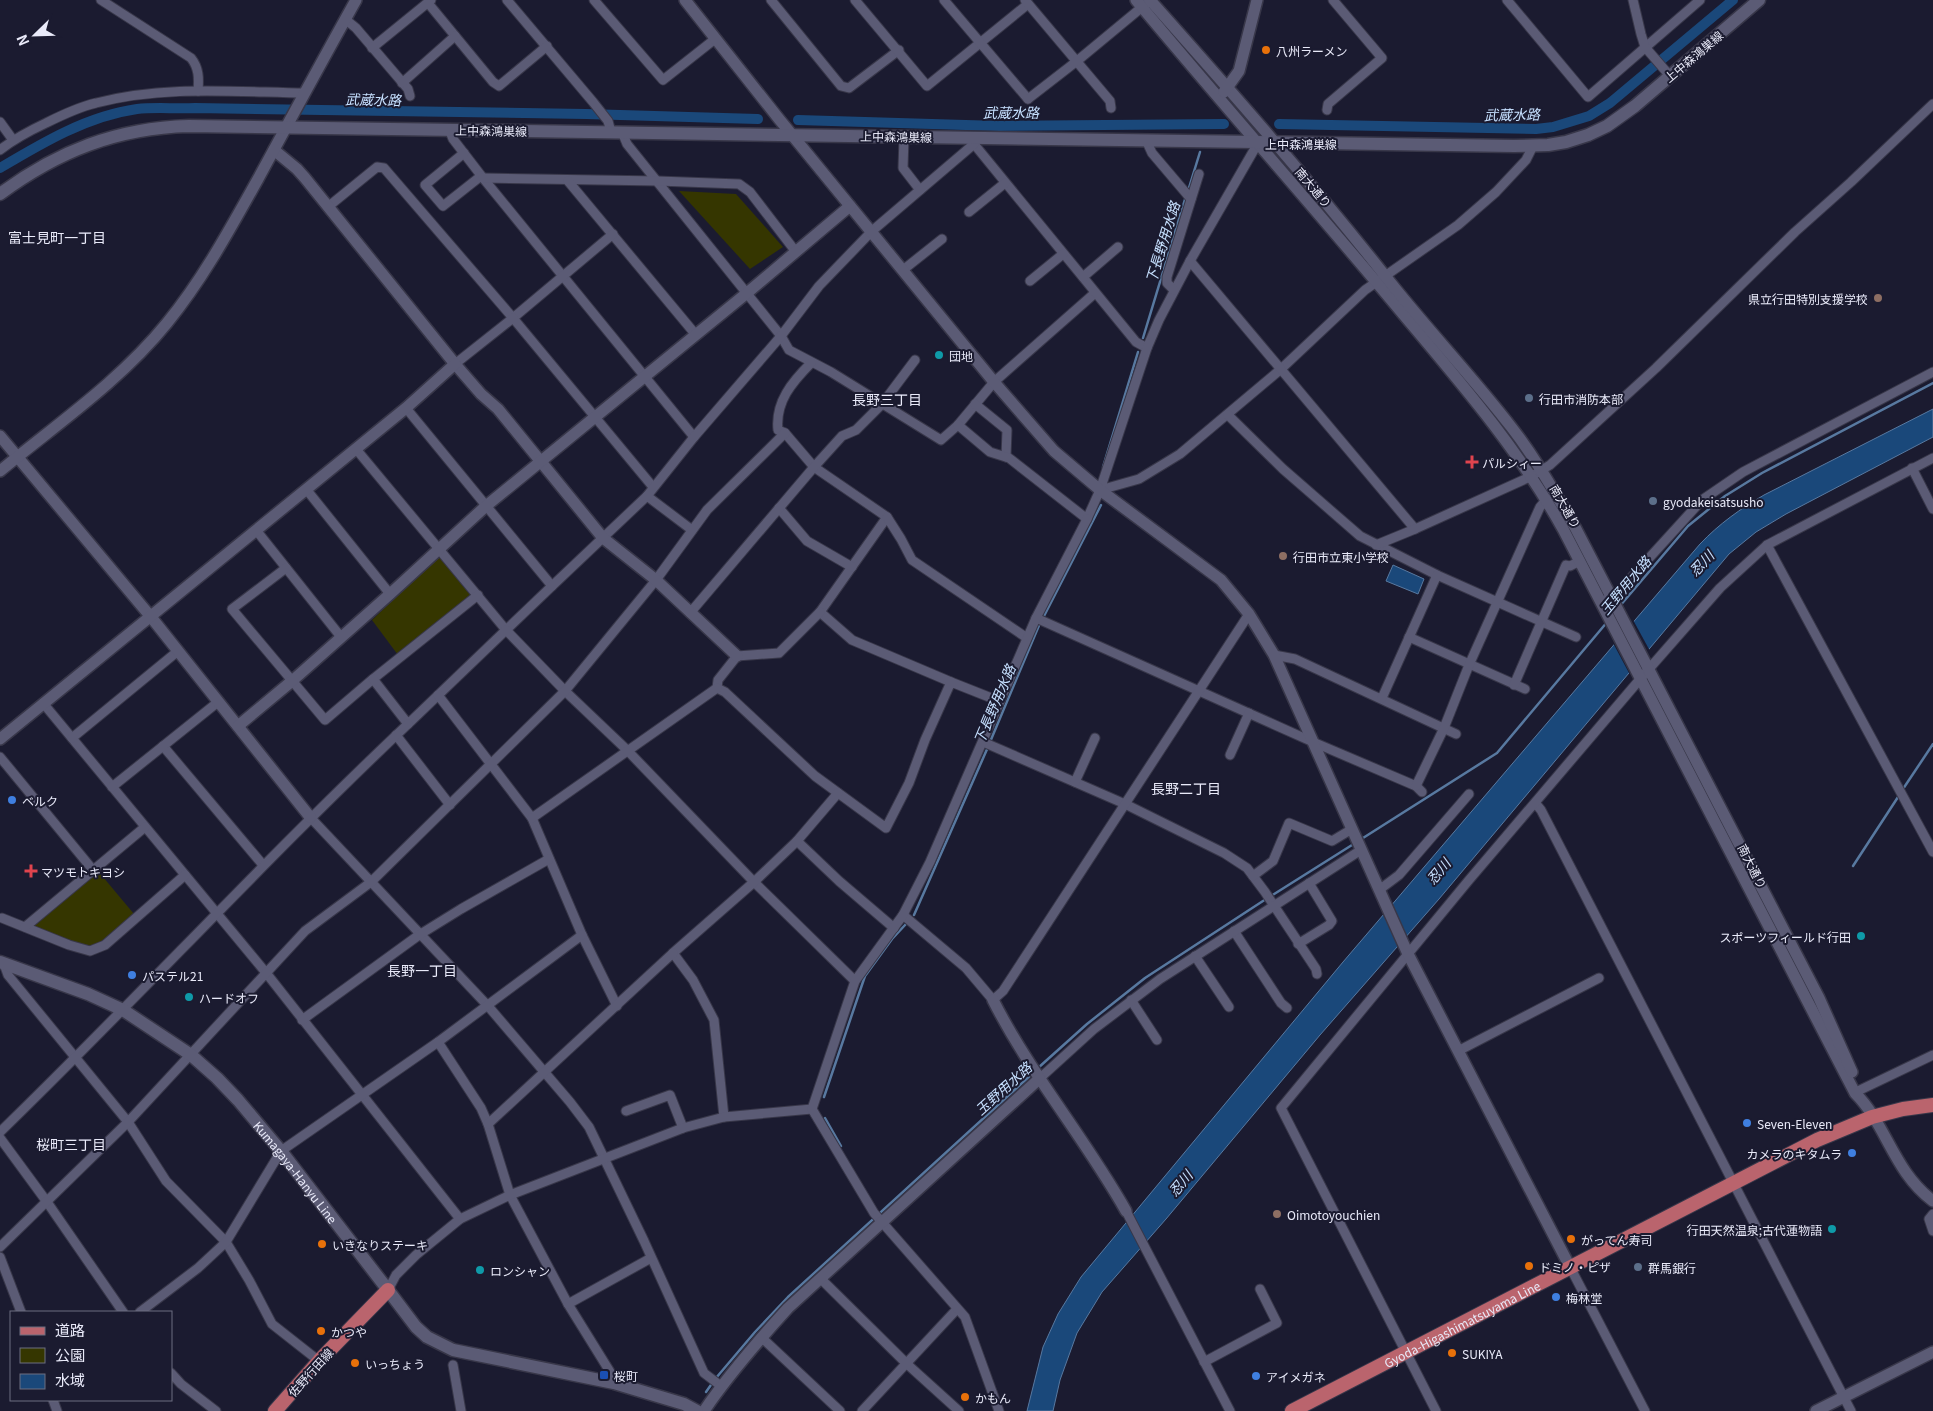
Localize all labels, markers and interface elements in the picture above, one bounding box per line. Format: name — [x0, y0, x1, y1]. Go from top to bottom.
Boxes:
north arrow — [10, 10, 60, 60]
street label: 上中森鴻巣線 — [1660, 26, 1726, 86]
text: N — [11, 32, 33, 49]
place label: 八州ラーメン — [1276, 42, 1348, 59]
marker: 八州ラーメン — [1260, 44, 1272, 56]
water label: 武蔵水路 — [345, 89, 402, 110]
water label: 武蔵水路 — [983, 102, 1040, 122]
water label: 武蔵水路 — [1484, 103, 1541, 124]
street label: 上中森鴻巣線 — [455, 121, 527, 139]
street label: 上中森鴻巣線 — [860, 127, 932, 145]
street label: 上中森鴻巣線 — [1265, 135, 1337, 152]
street label: 南大通り — [1292, 163, 1336, 211]
water label: 下長野用水路 — [1140, 198, 1184, 285]
district label: 富士見町一丁目 — [8, 227, 106, 247]
place label: 県立行田特別支援学校 — [1748, 290, 1868, 307]
marker: 県立行田特別支援学校 — [1872, 292, 1884, 304]
place label: 団地 — [949, 347, 973, 364]
marker: 団地 — [933, 349, 945, 361]
district label: 長野三丁目 — [852, 389, 922, 409]
place label: 行田市消防本部 — [1539, 390, 1623, 407]
marker: 行田市消防本部 — [1523, 392, 1535, 404]
place label: パルシィー — [1482, 454, 1542, 471]
marker: パルシィー — [1466, 456, 1478, 468]
street label: 南大通り — [1547, 481, 1585, 531]
place label: gyodakeisatsusho — [1663, 493, 1763, 510]
marker: gyodakeisatsusho — [1647, 495, 1659, 507]
water label: 忍川 — [1684, 544, 1719, 580]
place label: 行田市立東小学校 — [1293, 548, 1389, 565]
marker: 行田市立東小学校 — [1277, 550, 1289, 562]
water label: 玉野用水路 — [1595, 551, 1656, 618]
water label: 下長野用水路 — [968, 661, 1020, 747]
district label: 長野二丁目 — [1151, 778, 1221, 798]
place label: ベルク — [22, 792, 58, 809]
marker: ベルク — [6, 794, 18, 806]
street label: 南大通り — [1735, 841, 1771, 891]
water label: 忍川 — [1421, 852, 1456, 888]
place label: マツモトキヨシ — [41, 863, 125, 880]
marker: マツモトキヨシ — [25, 865, 37, 877]
place label: スポーツフィールド行田 — [1719, 928, 1851, 945]
marker: スポーツフィールド行田 — [1855, 930, 1867, 942]
district label: 長野一丁目 — [387, 960, 457, 980]
place label: パステル21 — [142, 967, 203, 984]
marker: パステル21 — [126, 969, 138, 981]
place label: ハードオフ — [199, 989, 259, 1006]
marker: ハードオフ — [183, 991, 195, 1003]
water label: 玉野用水路 — [970, 1056, 1036, 1119]
place label: Seven-Eleven — [1757, 1115, 1832, 1132]
street label: Kumagaya-Hanyu Line — [250, 1117, 342, 1227]
marker: Seven-Eleven — [1741, 1117, 1753, 1129]
district label: 桜町三丁目 — [36, 1134, 106, 1154]
place label: カメラのキタムラ — [1747, 1145, 1842, 1162]
marker: カメラのキタムラ — [1846, 1147, 1858, 1159]
water label: 忍川 — [1163, 1164, 1198, 1200]
place label: Oimotoyouchien — [1287, 1206, 1380, 1223]
marker: Oimotoyouchien — [1271, 1208, 1283, 1220]
place label: 行田天然温泉;古代蓮物語 — [1687, 1221, 1822, 1238]
marker: 行田天然温泉;古代蓮物語 — [1826, 1223, 1838, 1235]
place label: がってん寿司 — [1581, 1231, 1652, 1248]
marker: がってん寿司 — [1565, 1233, 1577, 1245]
place label: いきなりステーキ — [332, 1236, 428, 1253]
marker: いきなりステーキ — [316, 1238, 328, 1250]
place label: ドミノ・ピザ — [1539, 1258, 1611, 1275]
place label: 群馬銀行 — [1648, 1259, 1696, 1276]
marker: ドミノ・ピザ — [1523, 1260, 1535, 1272]
marker: 群馬銀行 — [1632, 1261, 1644, 1273]
place label: ロンシャン — [490, 1262, 550, 1279]
marker: ロンシャン — [474, 1264, 486, 1276]
street label: Gyoda-Higashimatsuyama Line — [1381, 1276, 1543, 1371]
place label: 梅林堂 — [1566, 1289, 1602, 1306]
marker: 梅林堂 — [1550, 1291, 1562, 1303]
legend — [10, 1311, 172, 1401]
text: 道路 — [55, 1319, 85, 1340]
place label: かつや — [331, 1323, 367, 1340]
marker: かつや — [315, 1325, 327, 1337]
text: 公園 — [55, 1344, 85, 1365]
street label: 佐野行田線 — [284, 1344, 336, 1400]
place label: SUKIYA — [1462, 1345, 1503, 1362]
marker: SUKIYA — [1446, 1347, 1458, 1359]
place label: いっちょう — [365, 1355, 425, 1372]
marker: いっちょう — [349, 1357, 361, 1369]
place label: 桜町 — [614, 1367, 638, 1384]
place label: アイメガネ — [1266, 1368, 1325, 1385]
text: 水域 — [55, 1369, 85, 1390]
marker: 桜町 — [598, 1369, 610, 1381]
marker: アイメガネ — [1250, 1370, 1262, 1382]
place label: かもん — [975, 1389, 1011, 1406]
marker: かもん — [959, 1391, 971, 1403]

